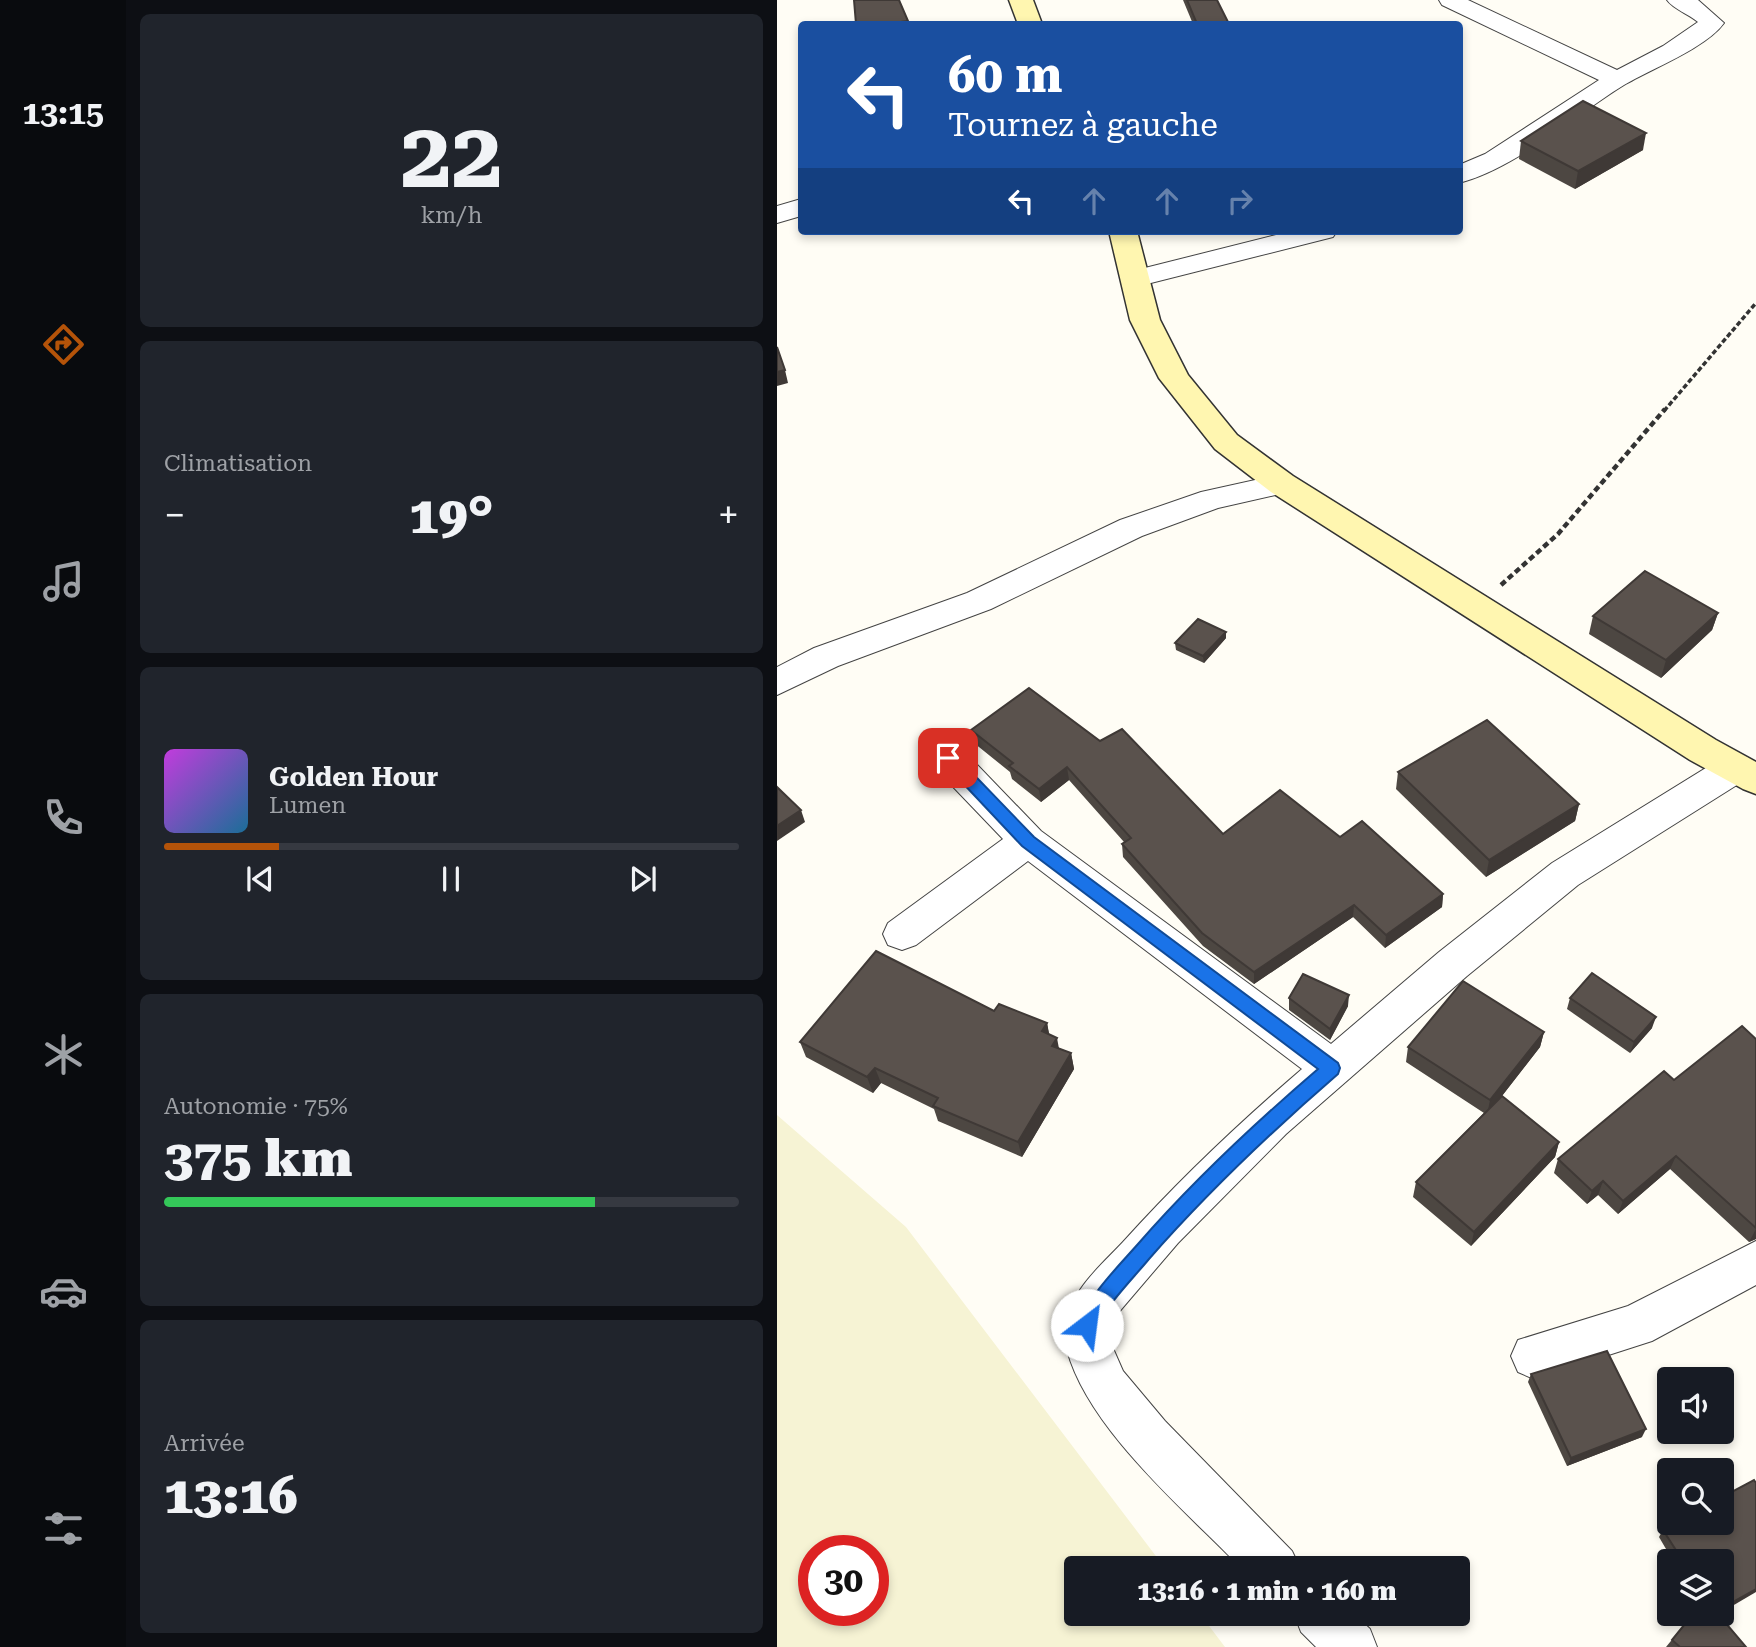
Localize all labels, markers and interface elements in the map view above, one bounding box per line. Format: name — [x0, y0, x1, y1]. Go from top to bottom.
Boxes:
text: 60 m — [948, 47, 1063, 104]
icon: left — [833, 49, 924, 140]
text: 13:15 — [22, 94, 104, 132]
text: 22 — [401, 103, 502, 209]
text: Tournez à gauche — [948, 106, 1218, 144]
icon: left — [1002, 182, 1040, 220]
icon: ahead — [1075, 182, 1113, 220]
icon: ahead — [1148, 182, 1186, 220]
icon: right — [1221, 182, 1259, 220]
text: km/h — [421, 202, 482, 229]
icon: directions — [39, 320, 88, 369]
text: Climatisation — [164, 450, 312, 477]
text: 19° — [409, 485, 494, 546]
text: − — [164, 493, 185, 537]
text: + — [718, 493, 739, 537]
icon: music — [39, 557, 88, 606]
pin — [918, 728, 978, 788]
icon: arrive — [929, 739, 967, 777]
text: Golden Hour — [269, 762, 438, 792]
text: Lumen — [269, 792, 346, 819]
icon: phone — [39, 793, 88, 842]
icon: previous — [241, 860, 279, 898]
icon: pause — [432, 860, 470, 898]
icon: next — [624, 860, 662, 898]
icon: climate — [39, 1030, 88, 1079]
text: Autonomie · 75% — [164, 1093, 348, 1120]
text: 375 km — [164, 1128, 352, 1189]
icon: car — [39, 1267, 88, 1316]
position arrow — [1050, 1288, 1124, 1362]
map controls — [1657, 1367, 1734, 1626]
button: sound — [1657, 1367, 1734, 1444]
text: Arrivée — [164, 1430, 245, 1457]
button: search — [1657, 1458, 1734, 1535]
text: 13:16 — [164, 1465, 298, 1526]
icon: filters — [39, 1504, 88, 1553]
speed limit sign: 30 — [798, 1535, 889, 1626]
button: layers — [1657, 1549, 1734, 1626]
text: 13:16 · 1 min · 160 m — [1137, 1576, 1397, 1606]

